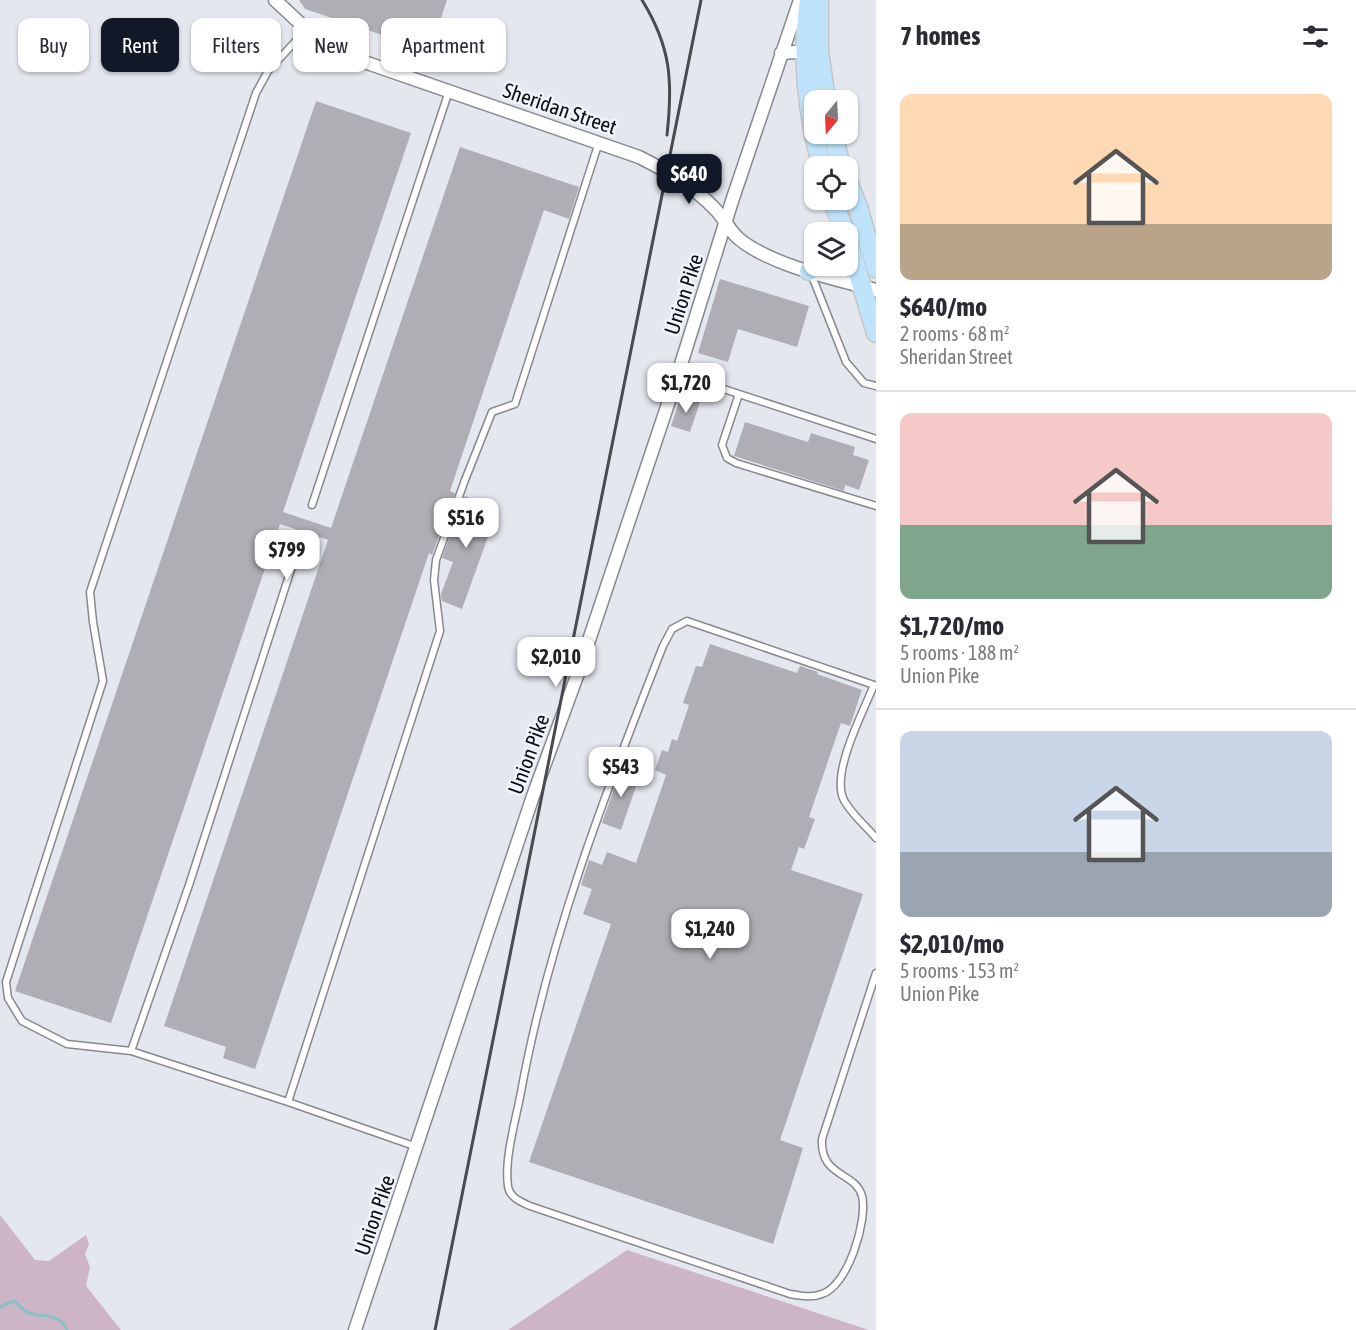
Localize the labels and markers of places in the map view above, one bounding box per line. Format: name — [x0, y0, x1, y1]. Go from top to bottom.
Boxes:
pin: $640 — [653, 154, 725, 205]
pin: $1,720 — [637, 363, 735, 414]
pin: $516 — [430, 498, 502, 549]
pin: $799 — [251, 530, 323, 581]
pin: $2,010 — [507, 637, 605, 688]
pin: $543 — [585, 747, 657, 798]
pin: $1,240 — [661, 909, 759, 960]

